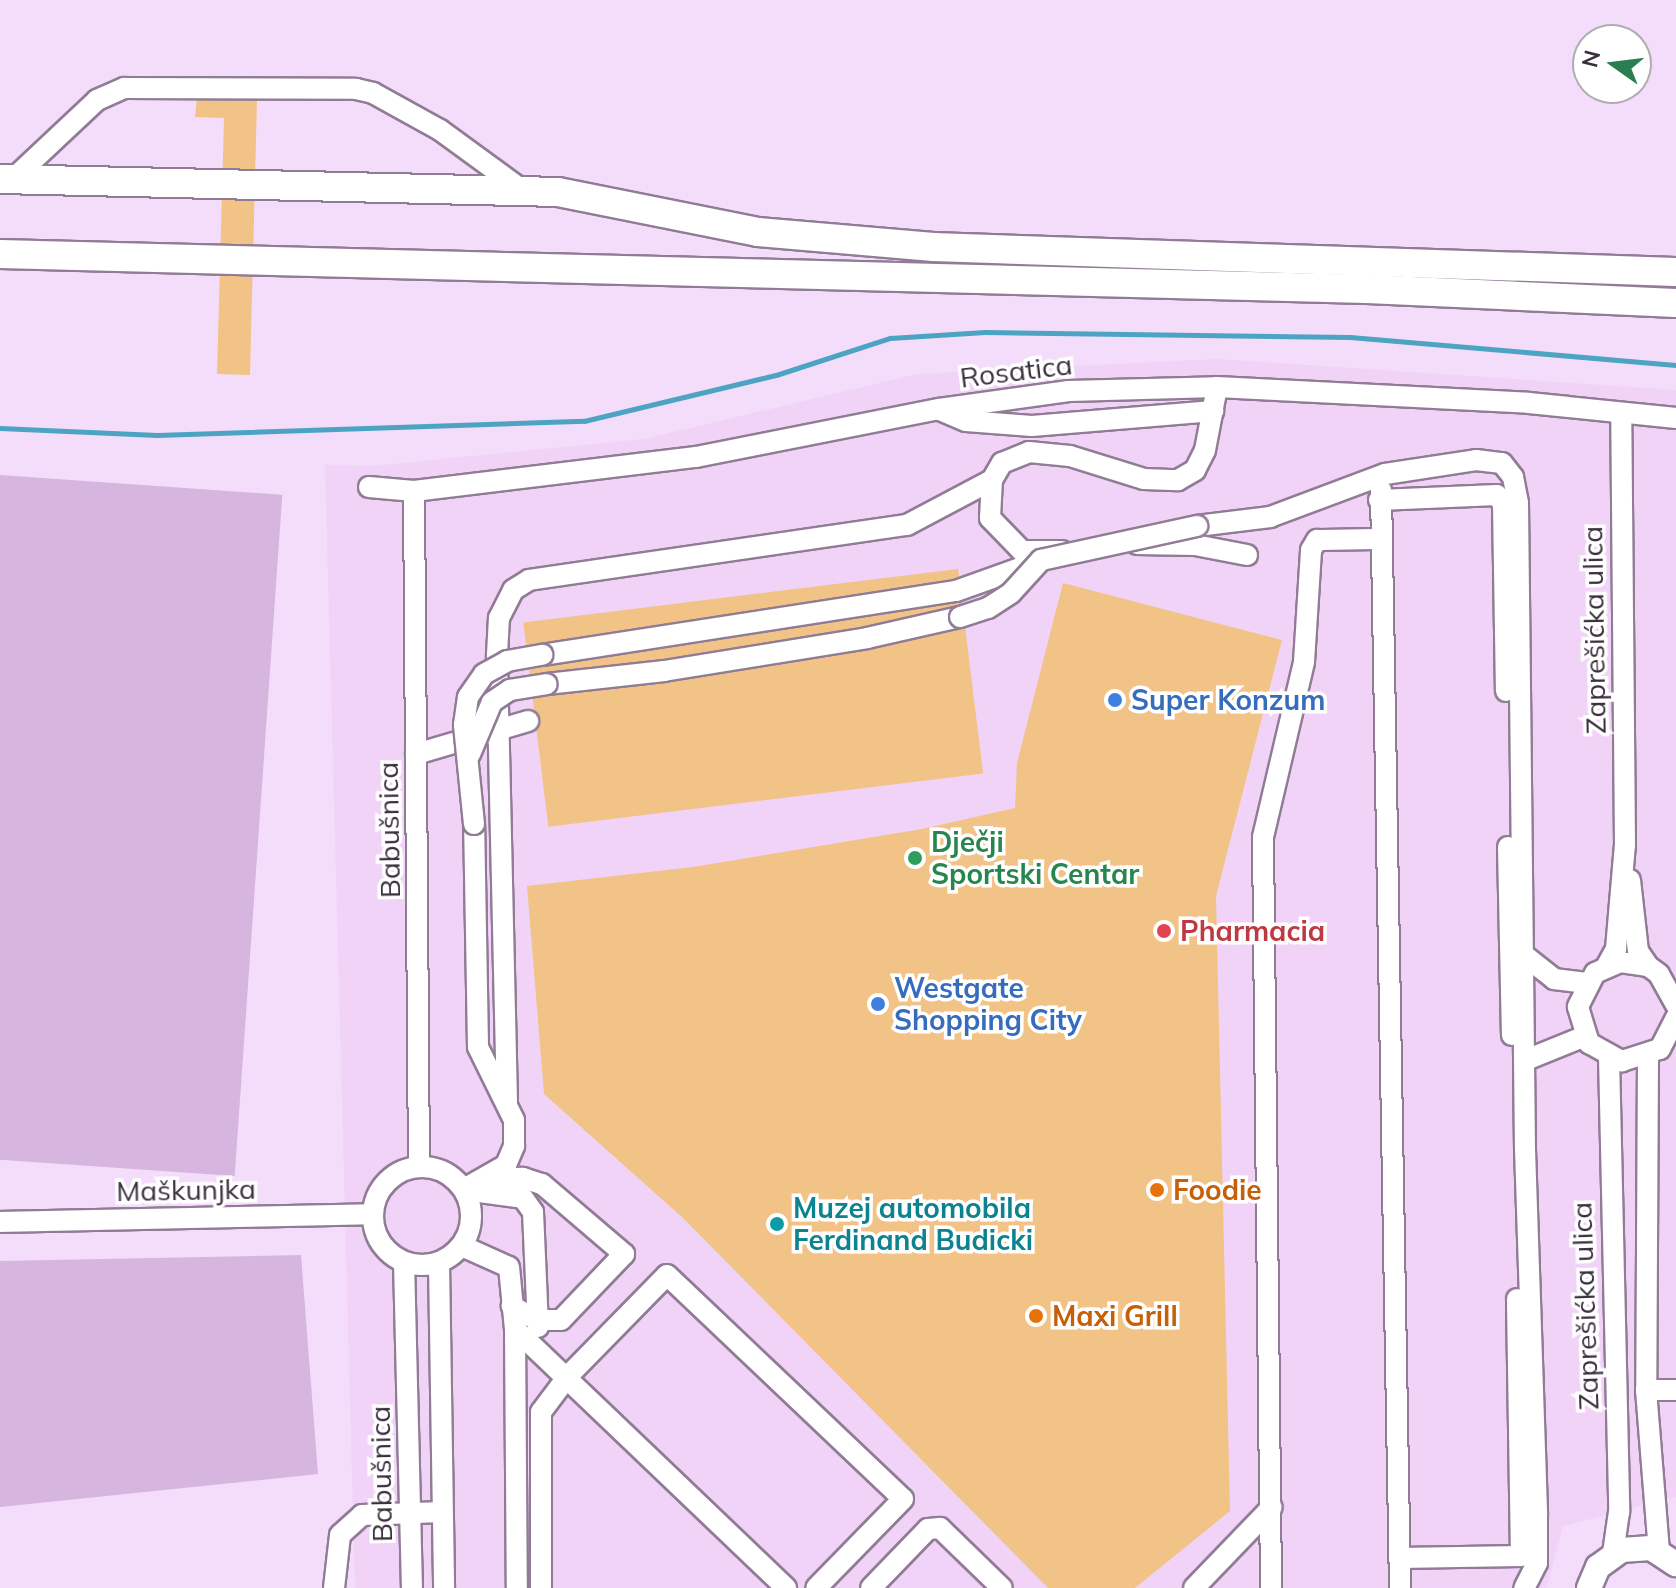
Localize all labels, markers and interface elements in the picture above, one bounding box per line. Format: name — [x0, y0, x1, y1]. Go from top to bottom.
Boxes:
north arrow — [1572, 24, 1652, 104]
text: N — [1575, 47, 1606, 70]
street label: Rosatica — [958, 347, 1074, 395]
street label: Zaprešićka ulica — [1575, 526, 1613, 734]
place label: Super Konzum — [1131, 683, 1325, 717]
marker: Super Konzum — [1106, 691, 1124, 709]
street label: Babušnica — [371, 762, 407, 898]
place label: Dječji Sportski Centar — [931, 825, 1139, 891]
marker: Dječji Sportski Centar — [906, 849, 924, 867]
place label: Pharmacia — [1180, 914, 1325, 948]
marker: Pharmacia — [1155, 922, 1173, 940]
place label: Westgate Shopping City — [894, 971, 1082, 1037]
marker: Westgate Shopping City — [869, 995, 887, 1013]
street label: Maškunjka — [116, 1172, 256, 1208]
place label: Foodie — [1173, 1173, 1262, 1207]
marker: Foodie — [1148, 1181, 1166, 1199]
place label: Muzej automobila Ferdinand Budicki — [793, 1191, 1033, 1257]
street label: Zaprešićka ulica — [1565, 1201, 1605, 1411]
marker: Muzej automobila Ferdinand Budicki — [768, 1215, 786, 1233]
place label: Maxi Grill — [1052, 1299, 1178, 1333]
marker: Maxi Grill — [1027, 1307, 1045, 1325]
street label: Babušnica — [363, 1406, 399, 1542]

